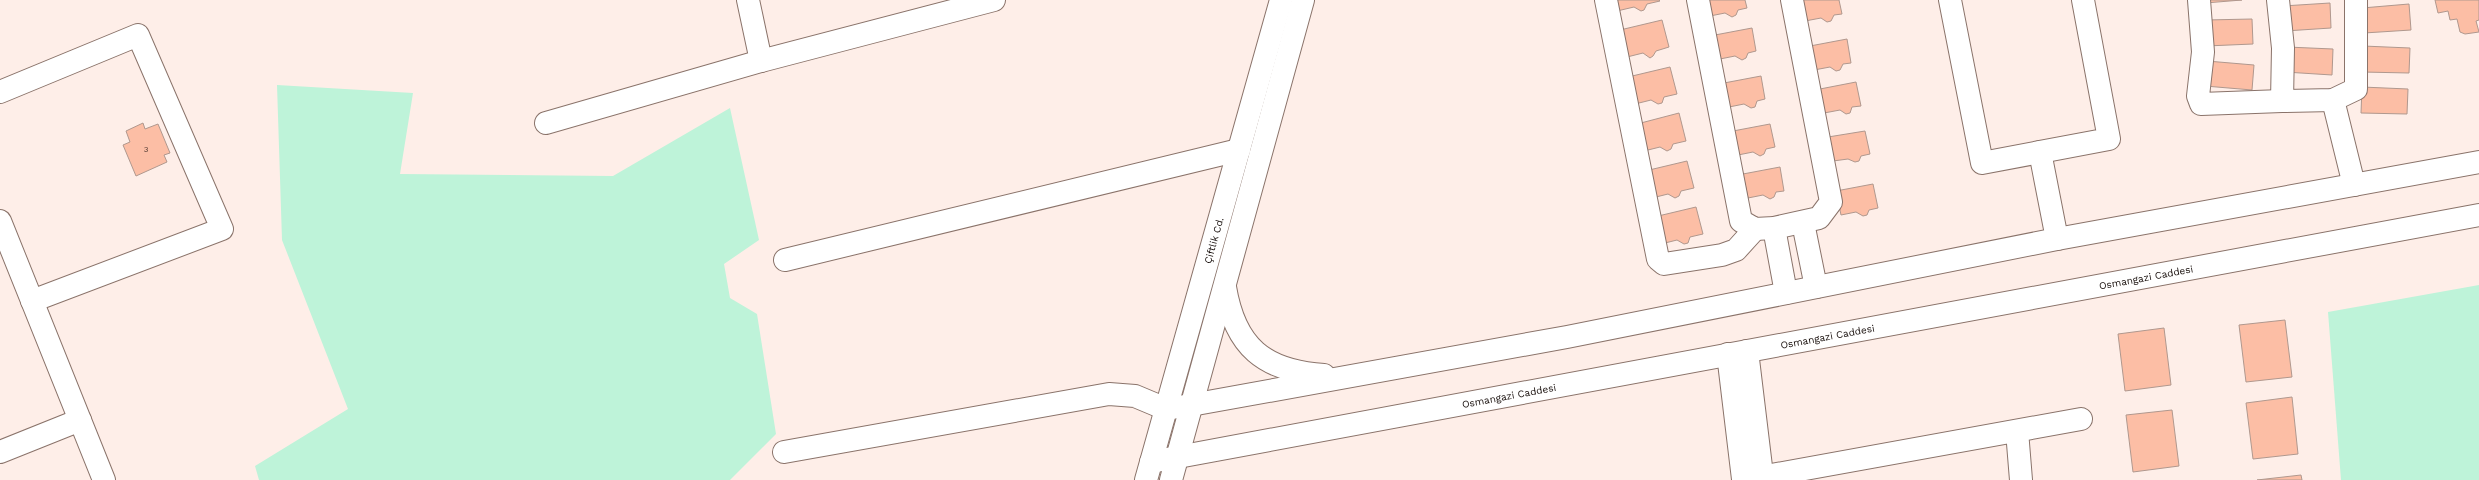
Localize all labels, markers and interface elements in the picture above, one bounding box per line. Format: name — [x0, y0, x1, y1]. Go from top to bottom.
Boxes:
house number: 3 — [144, 145, 149, 154]
street label: Çiftlik Cd. — [1202, 216, 1225, 265]
street label: Osmangazi Caddesi — [2098, 263, 2194, 291]
street label: Osmangazi Caddesi — [1779, 322, 1875, 350]
street label: Osmangazi Caddesi — [1461, 381, 1557, 410]

